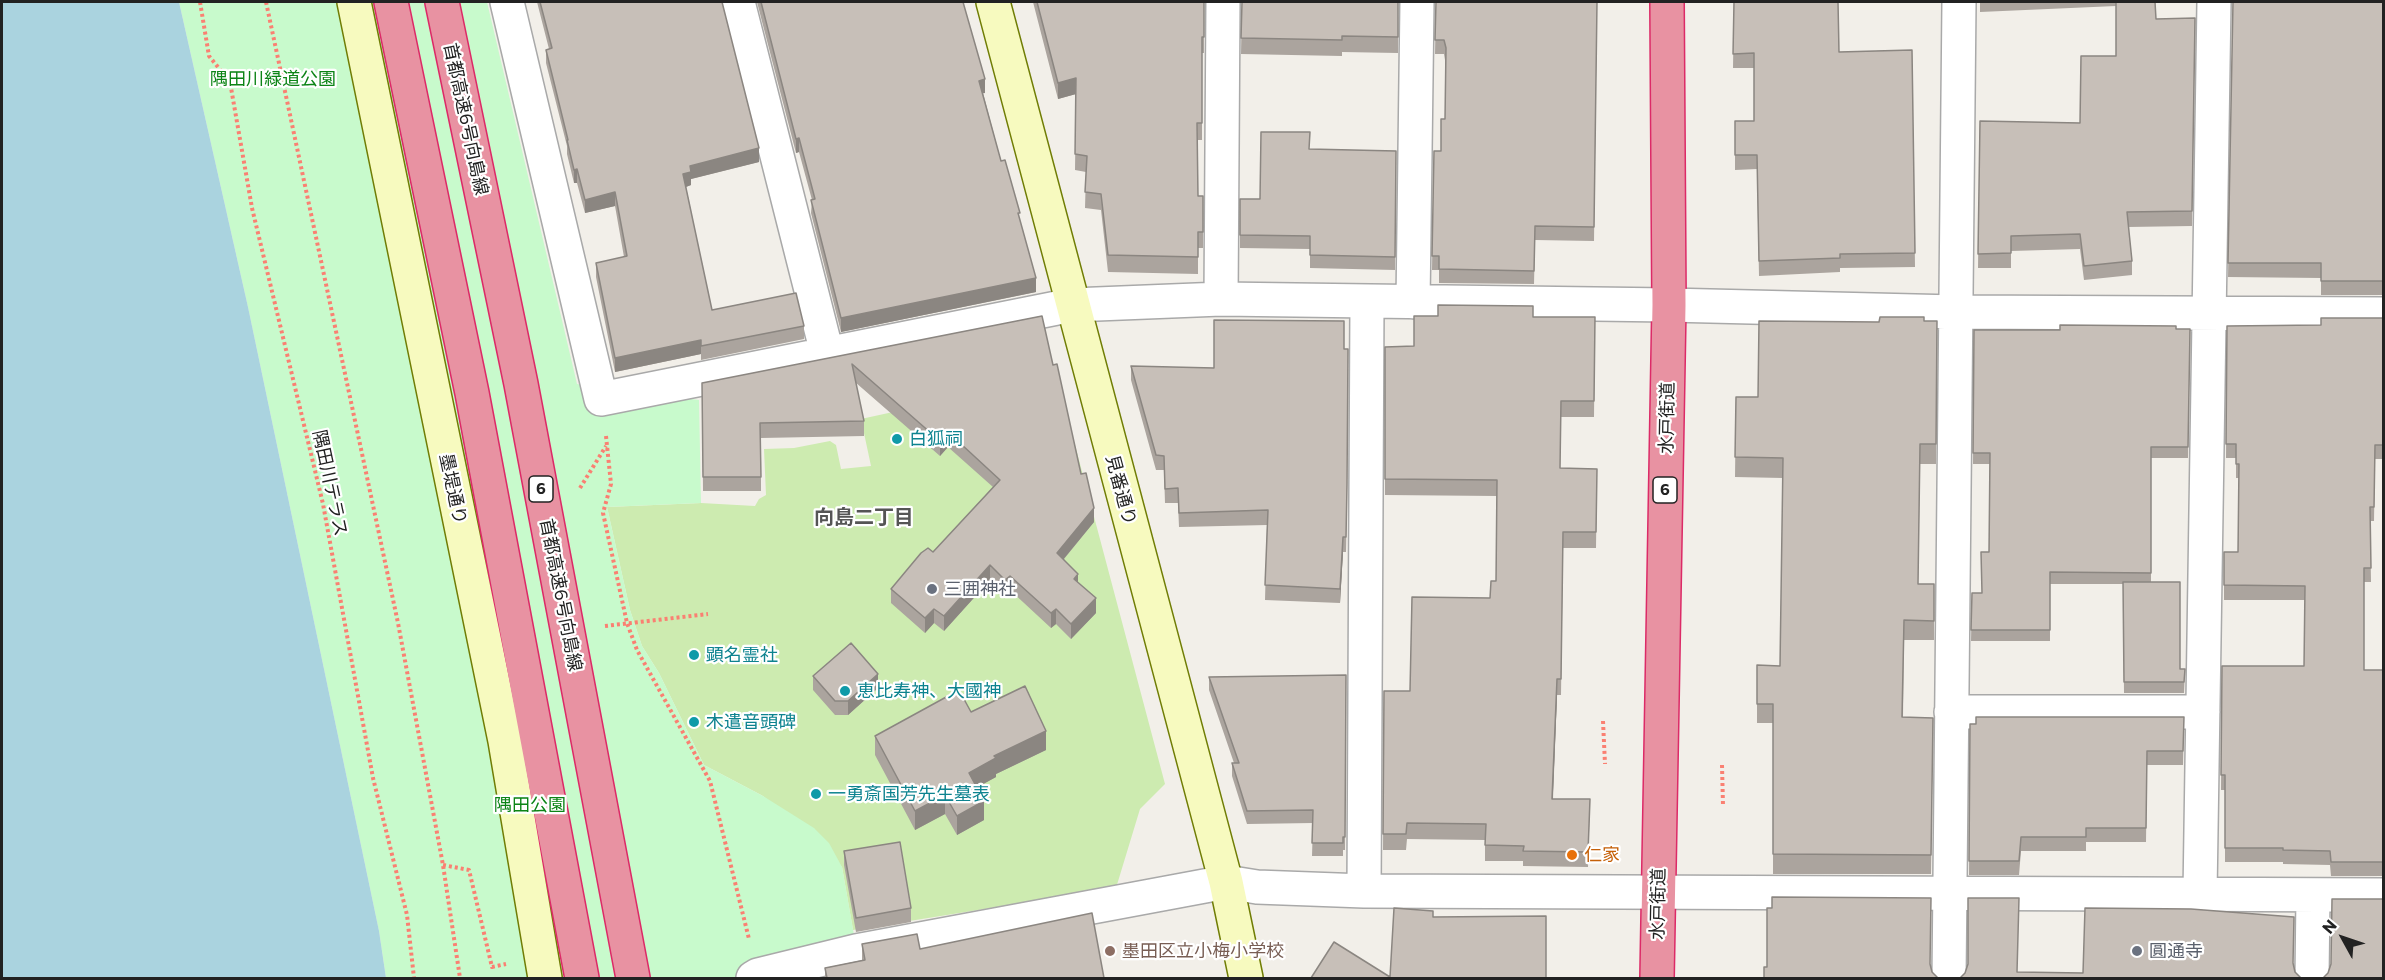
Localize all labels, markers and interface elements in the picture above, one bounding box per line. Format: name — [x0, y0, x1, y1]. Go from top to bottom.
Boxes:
street label: 首都高速6号向島線 — [439, 41, 493, 197]
park label: 隅田川緑道公園 — [210, 68, 336, 90]
street label: 水戸街道 — [1656, 382, 1678, 454]
street label: 隅田川テラス — [308, 428, 352, 538]
place label: 白狐祠 — [909, 428, 963, 450]
marker: 白狐祠 — [890, 432, 904, 446]
street label: 墨堤通り — [435, 452, 471, 526]
street label: 見番通り — [1101, 452, 1141, 528]
road number: 6 — [529, 476, 553, 502]
road number: 6 — [1653, 477, 1677, 503]
district label: 向島二丁目 — [814, 505, 914, 529]
street label: 首都高速6号向島線 — [536, 517, 586, 673]
place label: 三囲神社 — [944, 578, 1016, 600]
marker: 三囲神社 — [925, 582, 939, 596]
place label: 顕名霊社 — [706, 644, 778, 666]
marker: 顕名霊社 — [687, 648, 701, 662]
place label: 恵比寿神、大國神 — [857, 680, 1001, 702]
marker: 恵比寿神、大國神 — [838, 684, 852, 698]
place label: 木遣音頭碑 — [706, 711, 796, 733]
marker: 木遣音頭碑 — [687, 715, 701, 729]
place label: 一勇斎国芳先生墓表 — [828, 783, 990, 805]
marker: 一勇斎国芳先生墓表 — [809, 787, 823, 801]
park label: 隅田公園 — [494, 794, 566, 816]
place label: 仁家 — [1584, 844, 1620, 866]
marker: 仁家 — [1565, 848, 1579, 862]
street label: 水戸街道 — [1647, 868, 1669, 940]
north arrow — [2313, 908, 2373, 968]
text: N — [2318, 915, 2340, 937]
place label: 墨田区立小梅小学校 — [1122, 940, 1284, 962]
place label: 圓通寺 — [2149, 940, 2203, 962]
marker: 墨田区立小梅小学校 — [1103, 944, 1117, 958]
marker: 圓通寺 — [2130, 944, 2144, 958]

